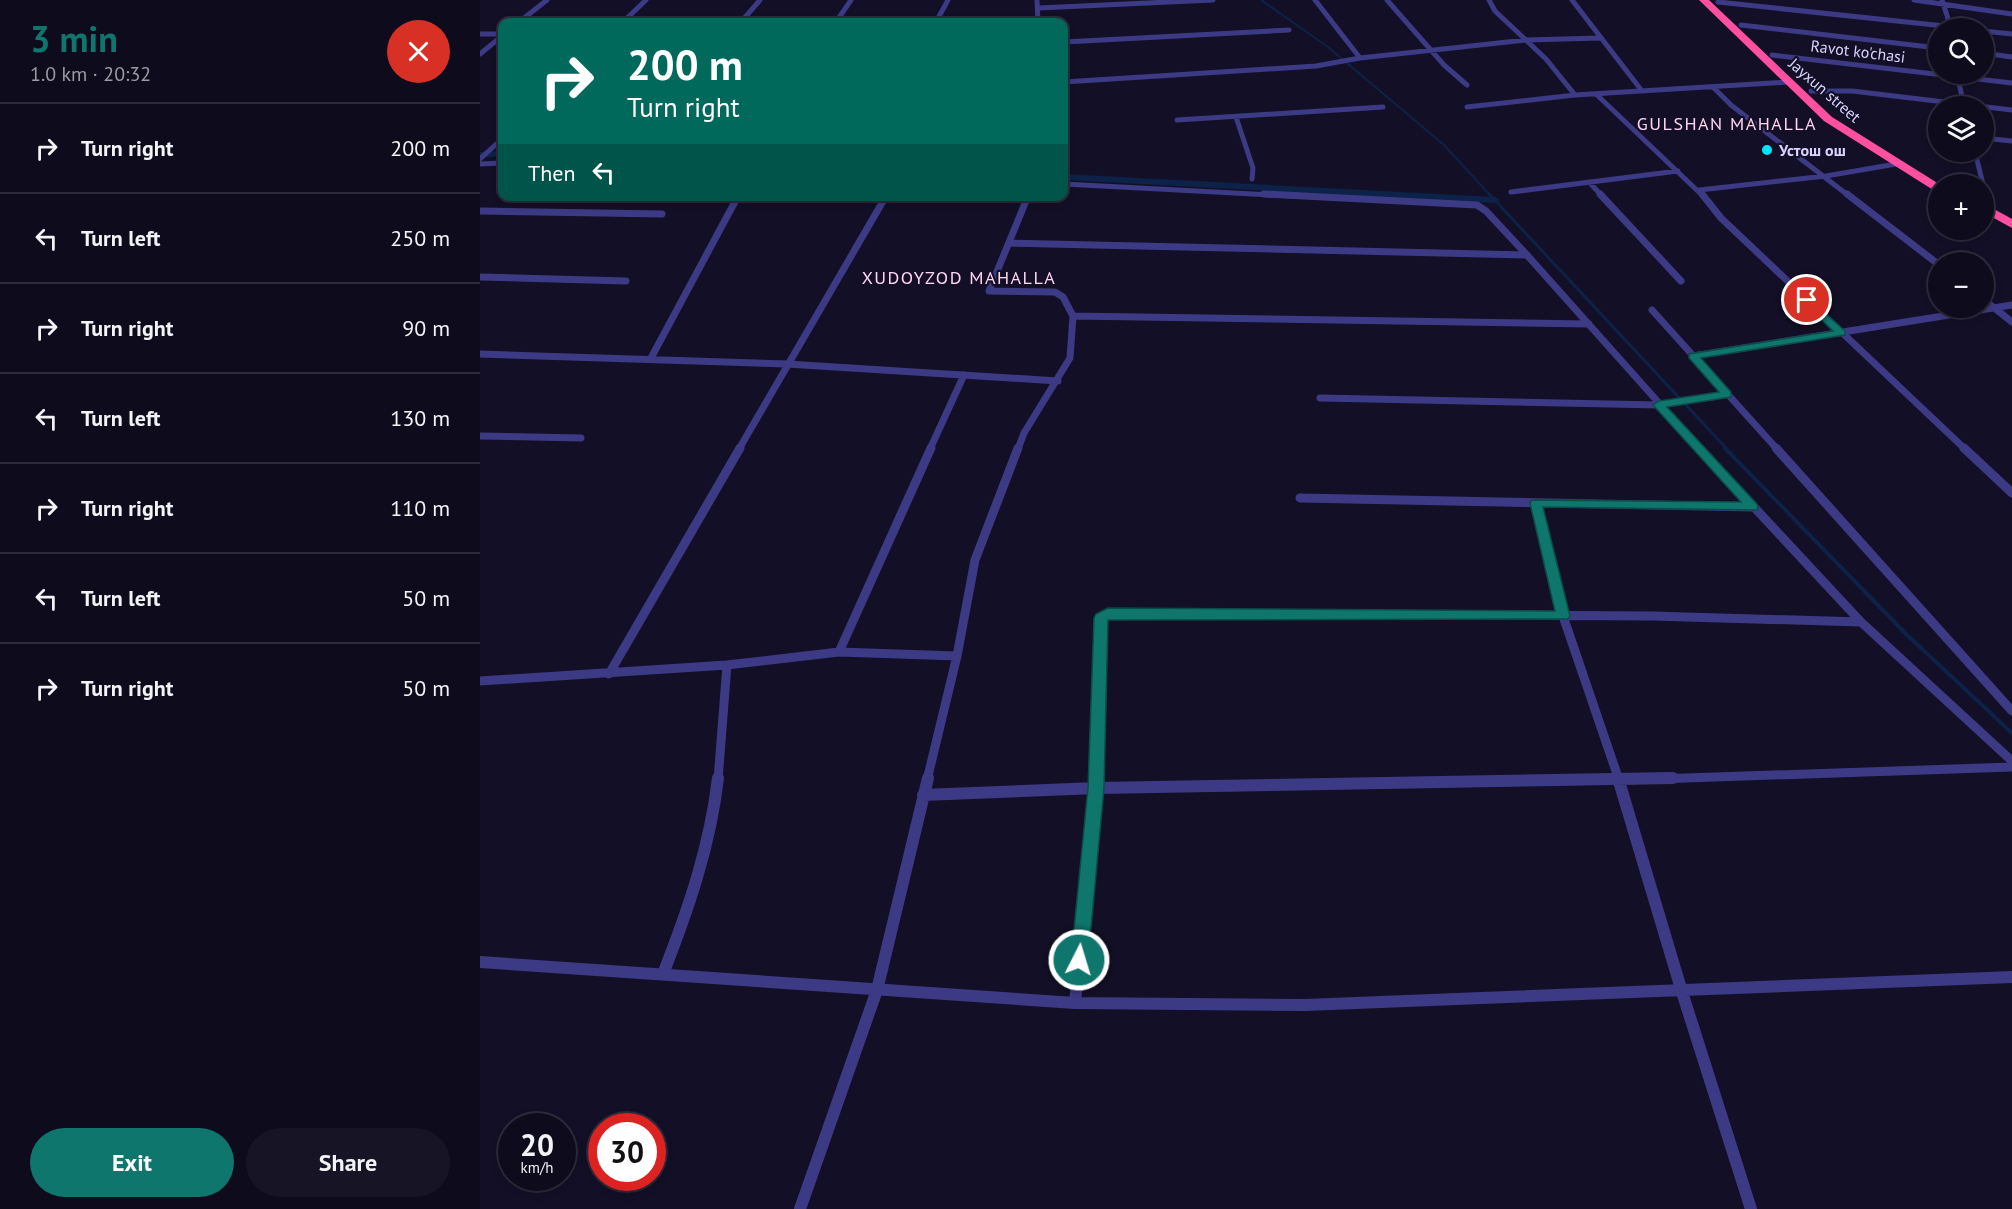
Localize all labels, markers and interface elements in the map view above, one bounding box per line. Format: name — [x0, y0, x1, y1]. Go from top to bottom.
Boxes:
text: 3 min — [30, 15, 118, 62]
map controls — [1928, 18, 1994, 318]
button: search — [1928, 18, 1994, 84]
button: close — [387, 20, 450, 83]
street label: Ravot ko'chasi — [1810, 35, 1906, 67]
text: 200 m — [627, 37, 743, 92]
icon: right — [528, 42, 606, 120]
street label: Jayxun street — [1784, 53, 1866, 127]
text: 1.0 km · 20:32 — [30, 61, 151, 87]
text: Turn right — [627, 90, 740, 124]
button: layers — [1928, 96, 1994, 162]
district label: GULSHAN MAHALLA — [1637, 112, 1817, 135]
icon: right — [30, 132, 63, 165]
text: Turn right — [81, 134, 173, 162]
text: 200 m — [390, 134, 450, 162]
place label: Устош ош — [1778, 140, 1846, 160]
marker: Устош ош — [1760, 143, 1774, 157]
icon: left — [587, 156, 620, 189]
text: Then — [528, 159, 575, 187]
button: + — [1928, 174, 1994, 240]
icon: left — [30, 222, 63, 255]
text: Turn left — [81, 224, 161, 252]
text: 250 m — [390, 224, 450, 252]
button: − — [1928, 252, 1994, 318]
district label: XUDOYZOD MAHALLA — [862, 266, 1056, 289]
pin — [1781, 274, 1832, 325]
icon: arrive — [1790, 283, 1823, 316]
icon: right — [30, 312, 63, 345]
text: Turn right — [81, 314, 173, 342]
text: 90 m — [402, 314, 450, 342]
icon: left — [30, 402, 63, 435]
text: Turn left — [81, 404, 161, 432]
text: 130 m — [390, 404, 450, 432]
icon: right — [30, 492, 63, 525]
text: Turn right — [81, 494, 173, 522]
text: 110 m — [390, 494, 450, 522]
icon: left — [30, 582, 63, 615]
text: Turn left — [81, 584, 161, 612]
text: 50 m — [402, 584, 450, 612]
icon: right — [30, 672, 63, 705]
text: Turn right — [81, 674, 173, 702]
text: 50 m — [402, 674, 450, 702]
position arrow — [1047, 928, 1111, 992]
speed limit sign: 30 — [588, 1113, 666, 1191]
text: 20 — [520, 1125, 554, 1164]
button: Exit — [30, 1128, 234, 1197]
button: Share — [246, 1128, 450, 1197]
text: km/h — [521, 1158, 553, 1177]

